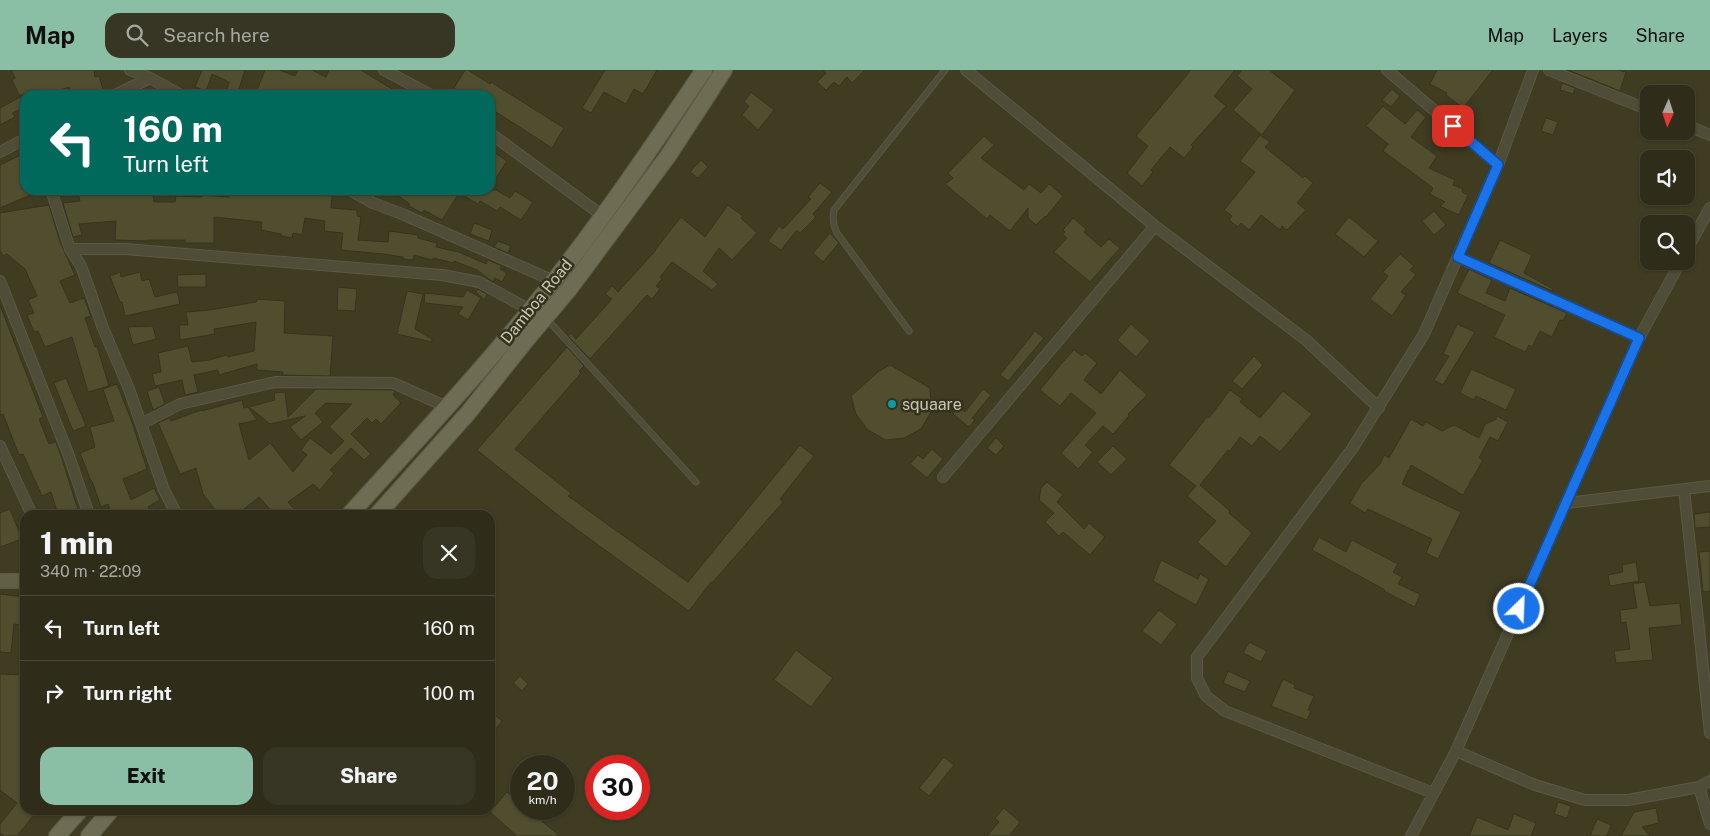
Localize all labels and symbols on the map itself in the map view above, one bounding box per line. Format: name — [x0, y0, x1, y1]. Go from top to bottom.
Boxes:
north arrow — [1640, 85, 1695, 140]
pin — [1432, 105, 1474, 147]
street label: Damboa Road — [497, 255, 576, 347]
place label: squaare — [902, 395, 962, 414]
marker: squaare — [886, 398, 898, 410]
position arrow — [1492, 582, 1544, 634]
speed limit sign: 30 — [585, 755, 650, 820]

